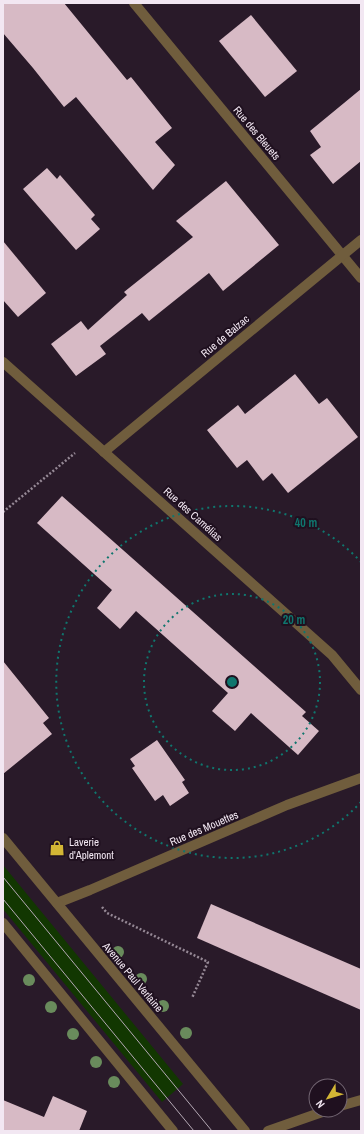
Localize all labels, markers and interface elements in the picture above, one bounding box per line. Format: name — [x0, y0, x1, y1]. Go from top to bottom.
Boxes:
street label: Rue des Bleuets — [230, 103, 284, 163]
street label: Rue de Balzac — [198, 311, 252, 360]
street label: Rue des Camélias — [161, 484, 226, 544]
text: 40 m — [295, 515, 317, 531]
text: 20 m — [283, 612, 305, 628]
centre of rings — [225, 675, 239, 689]
street label: Rue des Mouettes — [168, 807, 241, 849]
place label: Laverie d'Aplemont — [69, 835, 114, 862]
shop icon: Laverie d'Aplemont — [48, 839, 66, 857]
street label: Avenue Paul Verlaine — [99, 939, 166, 1015]
north arrow — [308, 1078, 348, 1118]
text: N — [313, 1097, 328, 1111]

